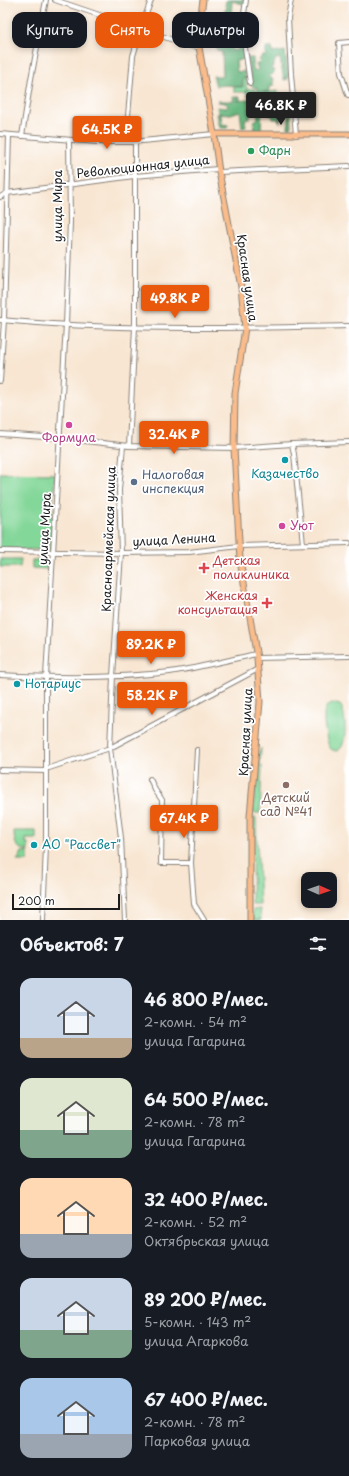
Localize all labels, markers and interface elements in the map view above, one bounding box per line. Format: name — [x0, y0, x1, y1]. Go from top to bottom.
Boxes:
chip: Купить — [12, 12, 87, 48]
chip: Снять — [95, 12, 164, 48]
chip: Фильтры — [172, 12, 259, 48]
pin: 46.8K ₽ — [244, 92, 318, 126]
text: 46.8K ₽ — [255, 95, 307, 114]
pin: 64.5K ₽ — [70, 116, 144, 150]
text: 64.5K ₽ — [82, 119, 132, 138]
place label: Фарн — [259, 141, 291, 159]
marker: Фарн — [246, 146, 256, 156]
street label: Революционная улица — [76, 150, 211, 182]
street label: улица Мира — [48, 169, 66, 242]
street label: Красная улица — [233, 233, 263, 323]
pin: 49.8K ₽ — [138, 285, 212, 319]
text: 49.8K ₽ — [150, 288, 200, 307]
marker: Формула — [64, 420, 74, 430]
pin: 32.4K ₽ — [137, 421, 211, 455]
text: 32.4K ₽ — [148, 424, 200, 443]
place label: Формула — [42, 428, 96, 446]
marker: Казачество — [280, 455, 290, 465]
place label: Казачество — [251, 464, 319, 482]
street label: Красноармейская улица — [96, 465, 120, 612]
place label: Налоговая инспекция — [142, 465, 205, 497]
marker: Налоговая инспекция — [129, 477, 139, 487]
street label: улица Мира — [33, 492, 55, 566]
place label: Уют — [290, 516, 314, 534]
marker: Уют — [277, 521, 287, 531]
street label: улица Ленина — [132, 528, 216, 550]
place label: Детская поликлиника — [212, 551, 290, 583]
marker: Детская поликлиника — [198, 562, 210, 574]
place label: Женская консультация — [177, 586, 258, 618]
marker: Женская консультация — [261, 597, 273, 609]
pin: 89.2K ₽ — [114, 631, 188, 665]
text: 89.2K ₽ — [126, 634, 176, 653]
place label: Нотариус — [25, 674, 81, 692]
marker: Нотариус — [12, 679, 22, 689]
pin: 58.2K ₽ — [115, 682, 189, 716]
text: 58.2K ₽ — [126, 685, 178, 704]
street label: Красная улица — [234, 687, 256, 776]
marker: Детский сад №41 — [281, 780, 291, 790]
place label: Детский сад №41 — [260, 788, 312, 820]
pin: 67.4K ₽ — [147, 805, 221, 839]
text: 67.4K ₽ — [159, 808, 209, 827]
place label: АО "Рассвет" — [42, 835, 121, 853]
marker: АО "Рассвет" — [29, 840, 39, 850]
north arrow — [301, 872, 337, 908]
map controls — [301, 872, 337, 908]
scale bar — [12, 892, 120, 911]
text: 200 m — [18, 892, 55, 909]
text: Объектов: 7 — [20, 931, 123, 957]
icon: filters — [307, 933, 329, 955]
text: 46 800 ₽/мес. — [144, 986, 268, 1012]
icon: home — [52, 994, 100, 1042]
text: 2-комн. · 54 m² — [144, 1012, 247, 1031]
text: улица Гагарина — [144, 1031, 246, 1050]
text: 64 500 ₽/мес. — [144, 1086, 269, 1112]
icon: home — [52, 1094, 100, 1142]
text: 2-комн. · 78 m² — [144, 1112, 246, 1131]
text: улица Гагарина — [144, 1131, 246, 1150]
text: 32 400 ₽/мес. — [144, 1186, 268, 1212]
icon: home — [52, 1194, 100, 1242]
text: 2-комн. · 52 m² — [144, 1212, 247, 1231]
text: Октябрьская улица — [144, 1231, 269, 1250]
text: 89 200 ₽/мес. — [144, 1286, 267, 1312]
icon: home — [52, 1294, 100, 1342]
text: 5-комн. · 143 m² — [144, 1312, 251, 1331]
text: улица Агаркова — [144, 1331, 248, 1350]
text: 67 400 ₽/мес. — [144, 1386, 268, 1412]
icon: home — [52, 1394, 100, 1442]
text: 2-комн. · 78 m² — [144, 1412, 246, 1431]
text: Парковая улица — [144, 1431, 250, 1450]

